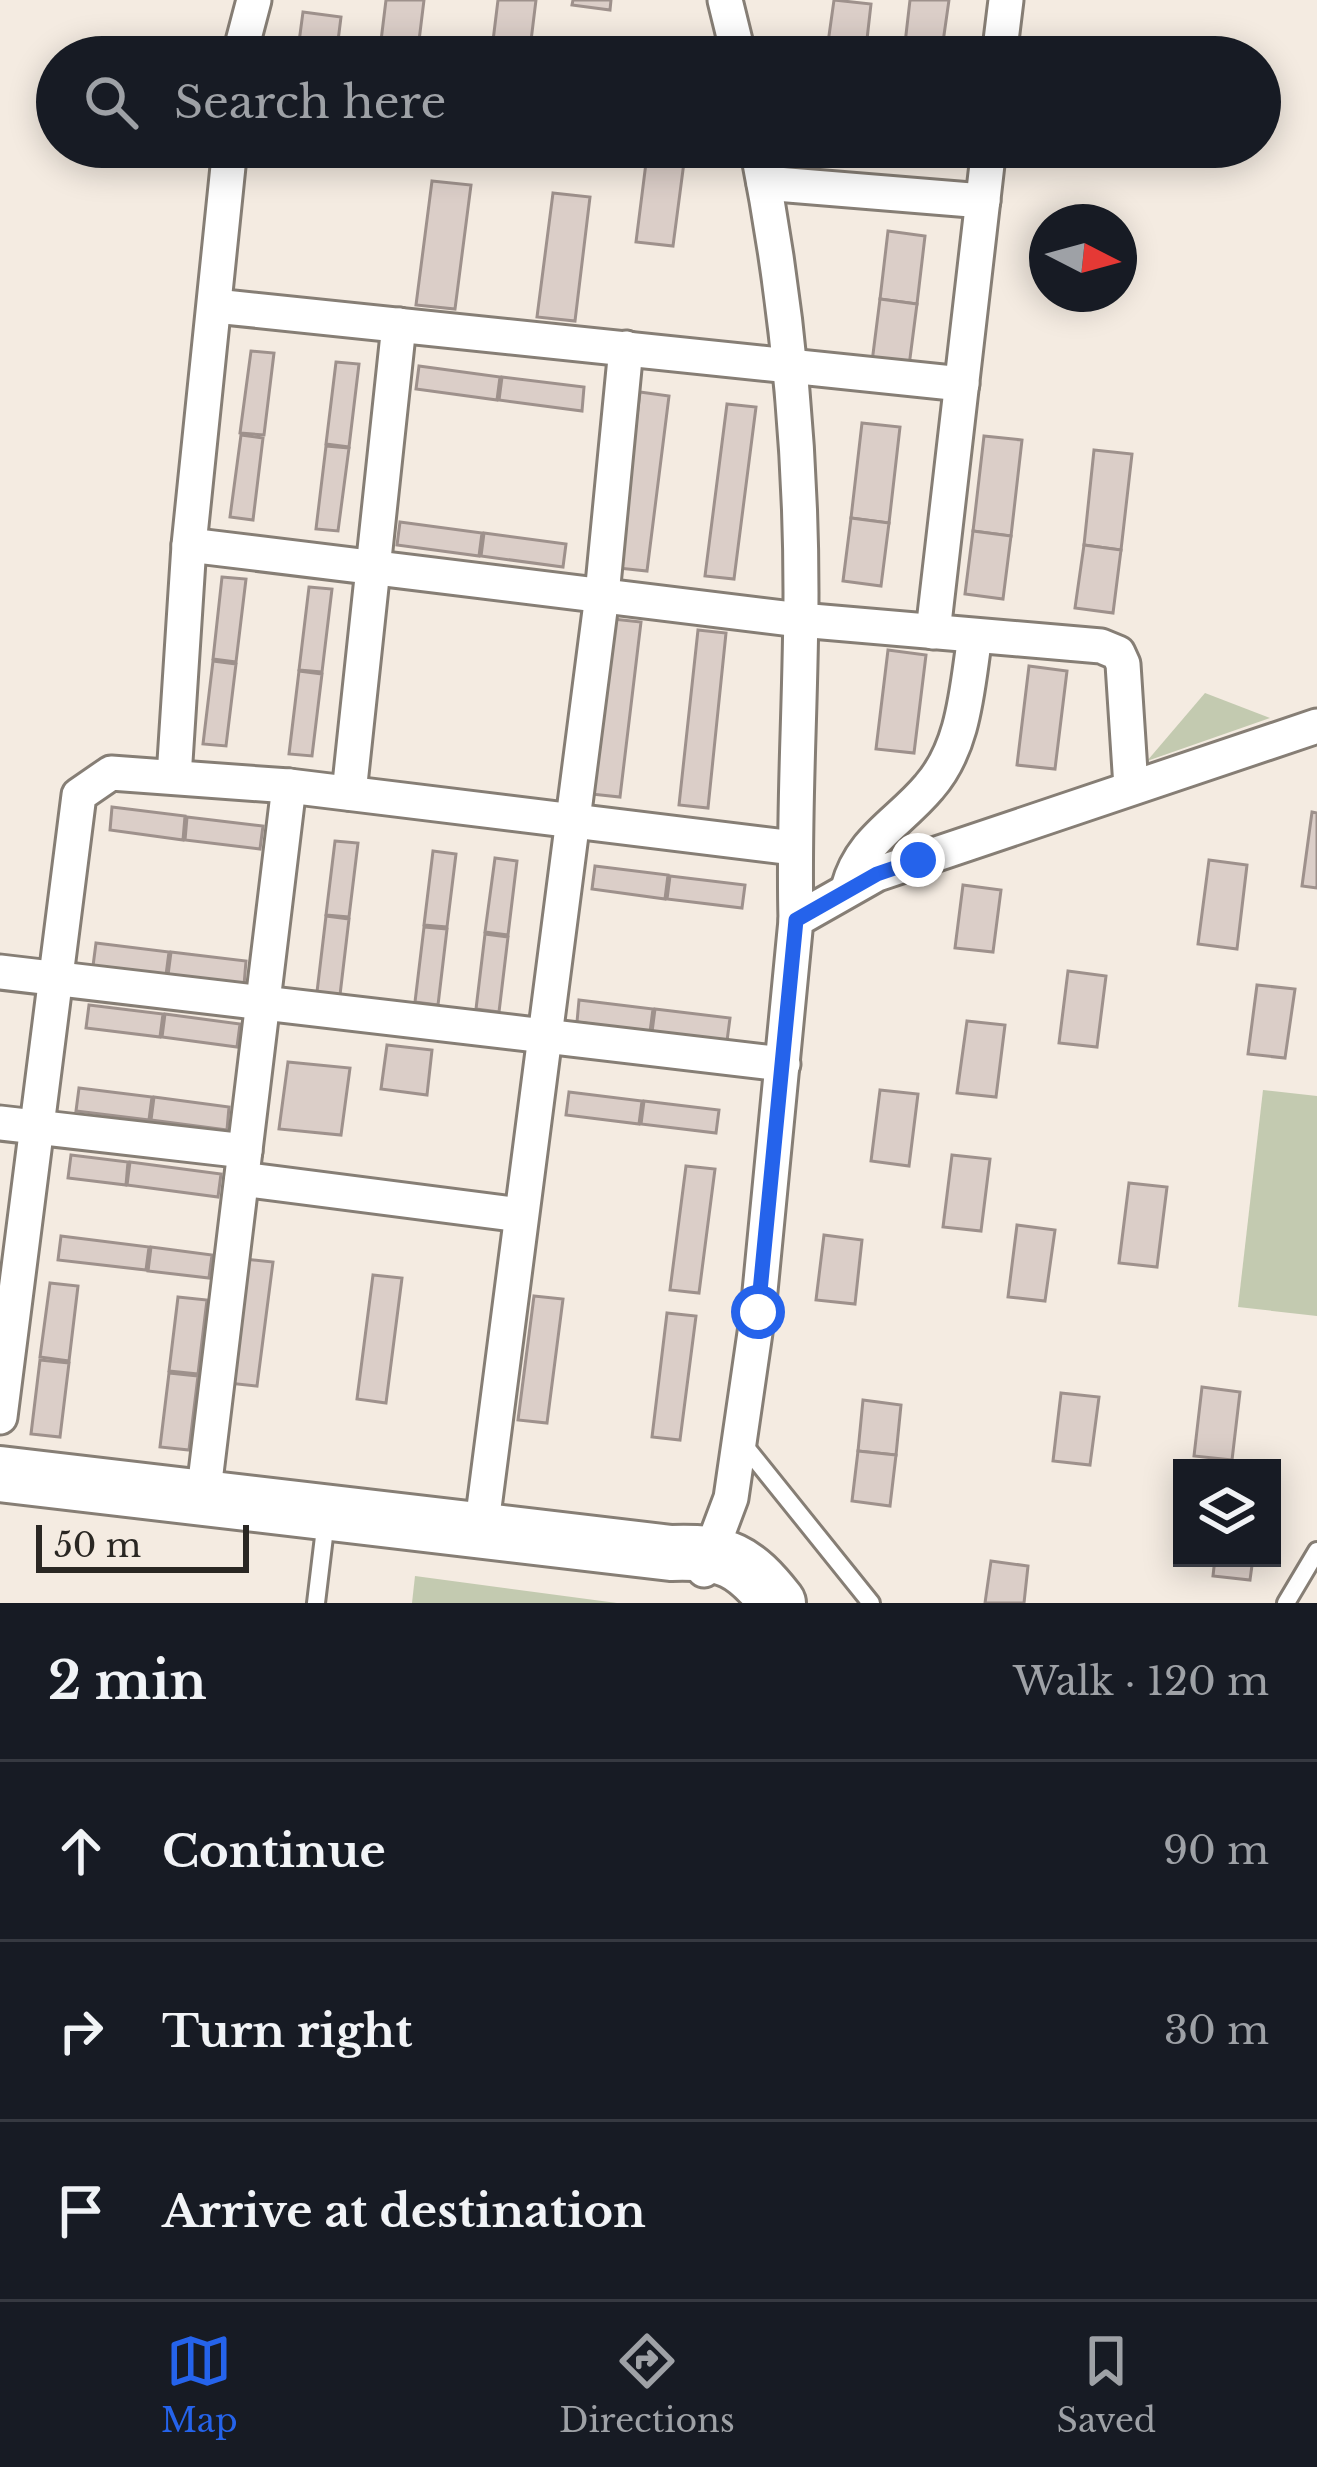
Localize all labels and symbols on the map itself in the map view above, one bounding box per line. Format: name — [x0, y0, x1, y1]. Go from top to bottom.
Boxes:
north arrow — [1029, 204, 1137, 312]
route end — [891, 833, 945, 887]
route start — [731, 1285, 785, 1339]
scale bar — [36, 1519, 249, 1572]

